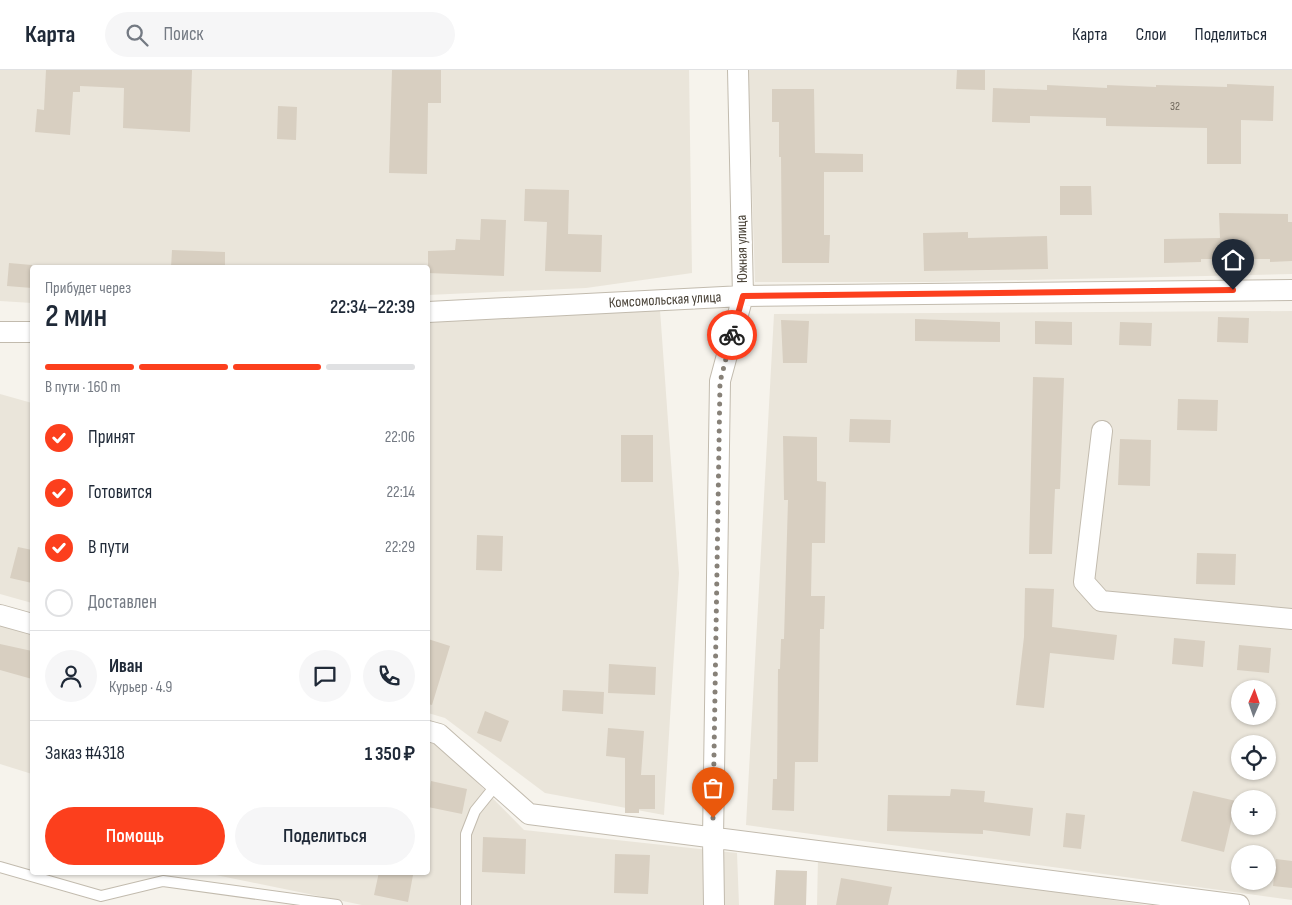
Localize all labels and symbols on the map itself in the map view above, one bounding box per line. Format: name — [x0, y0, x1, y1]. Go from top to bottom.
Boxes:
house number: 32 — [1170, 99, 1180, 114]
street label: Южная улица — [732, 215, 752, 283]
pin — [1212, 239, 1254, 290]
street label: Комсомольская улица — [608, 288, 722, 312]
courier — [707, 310, 757, 360]
north arrow — [1231, 680, 1276, 725]
pin — [692, 767, 734, 818]

